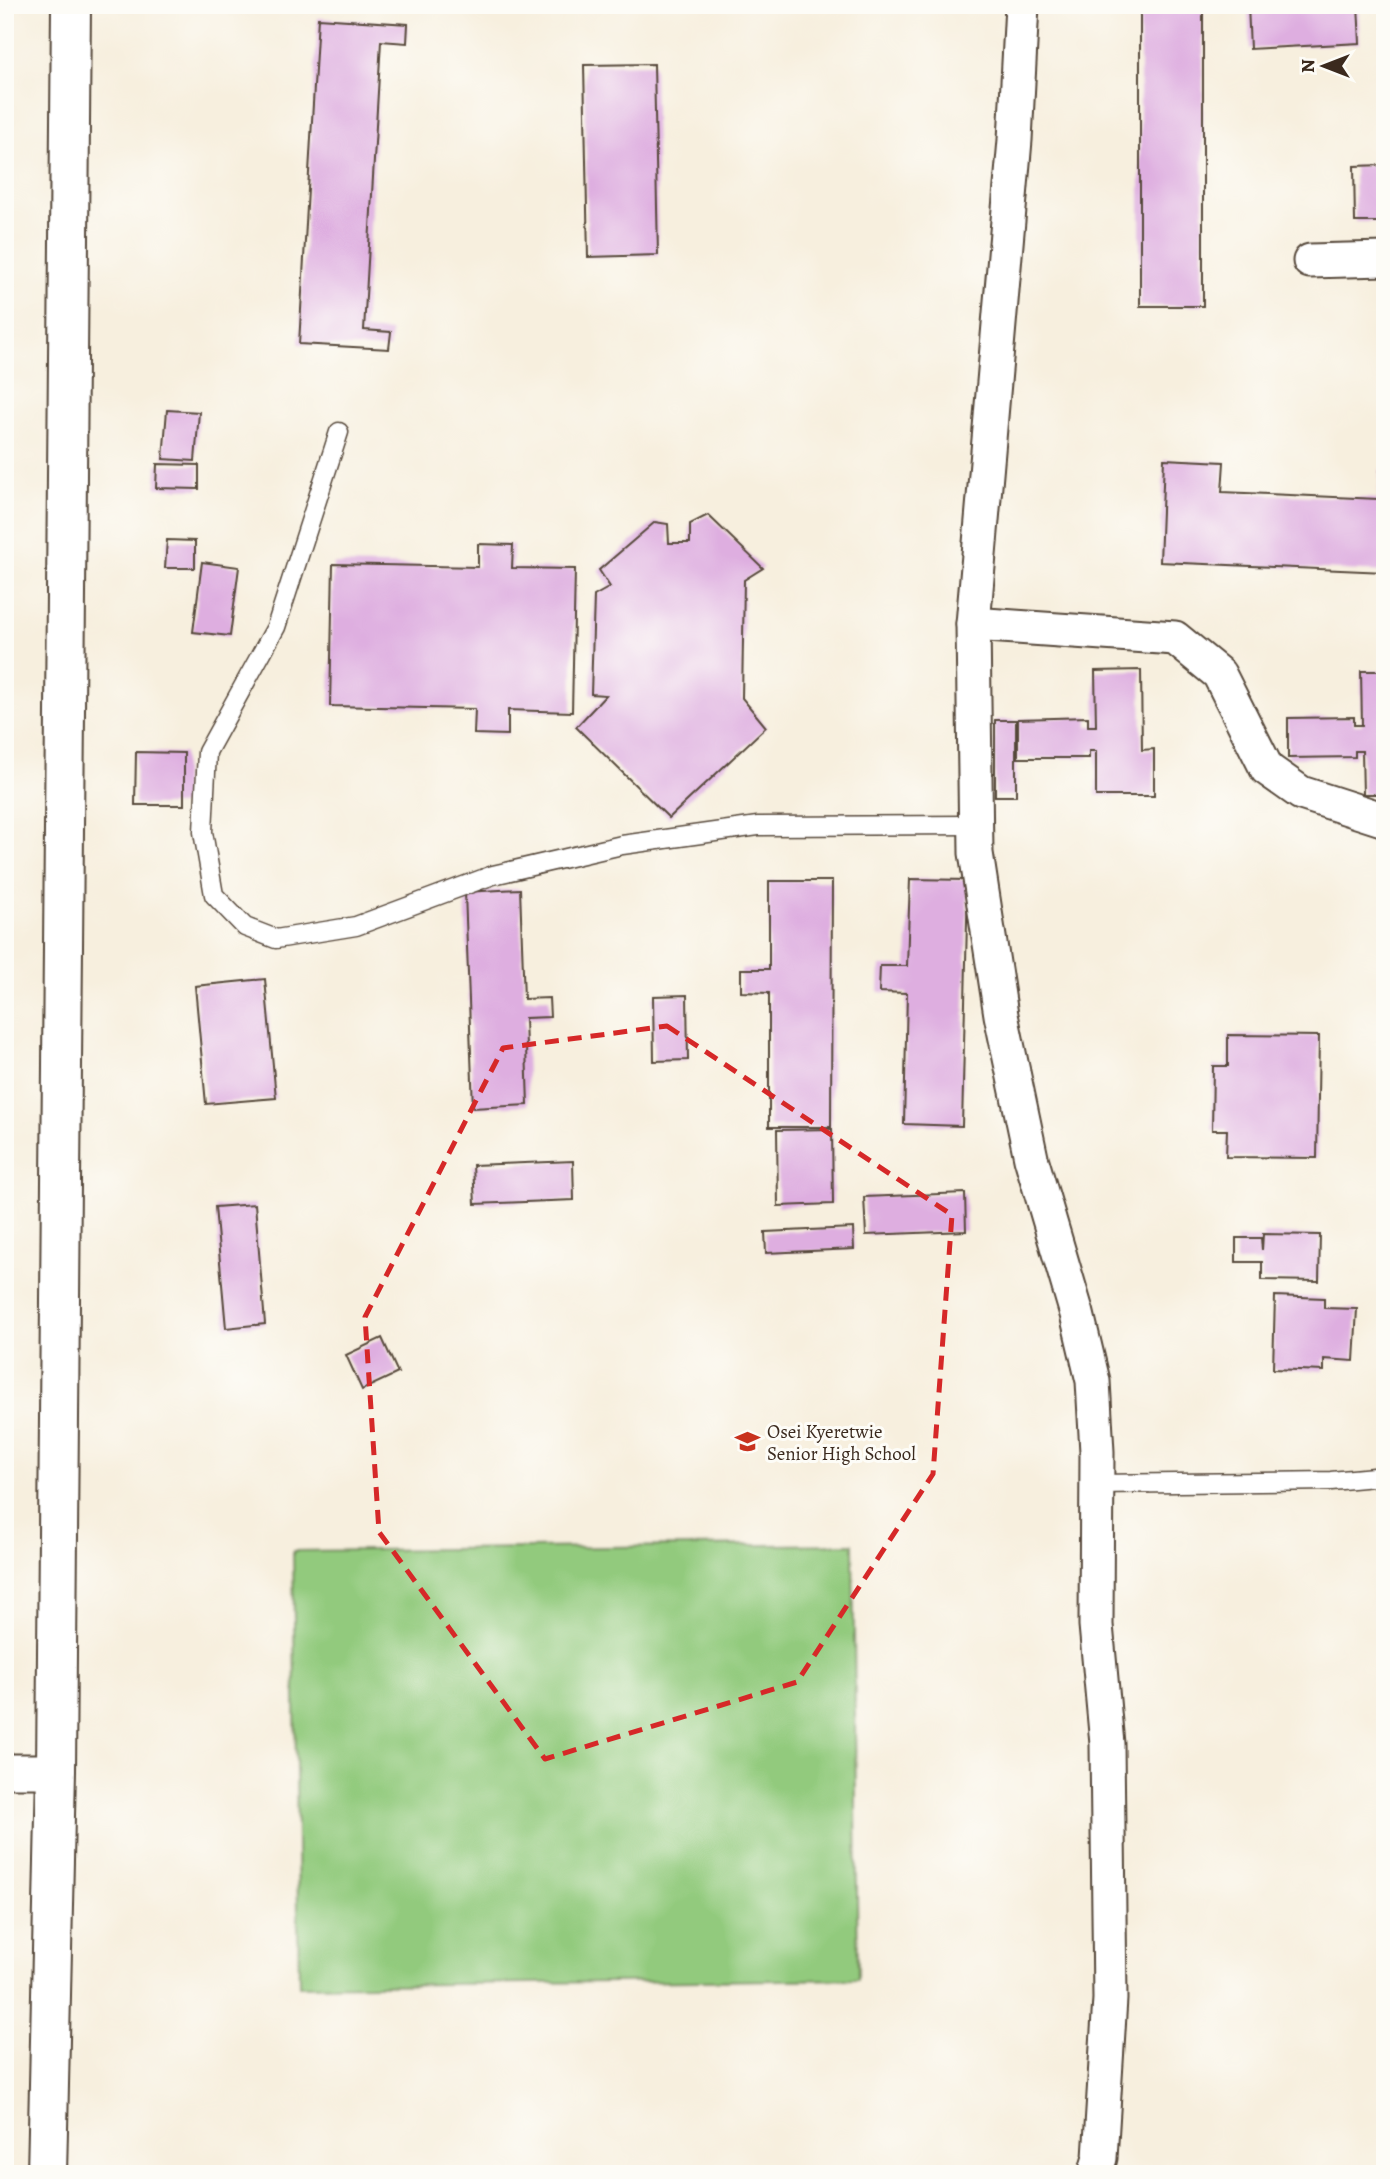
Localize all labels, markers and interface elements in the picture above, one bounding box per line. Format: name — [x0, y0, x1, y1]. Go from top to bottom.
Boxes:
north arrow — [1288, 32, 1358, 102]
text: N — [1295, 59, 1321, 73]
place label: Osei Kyeretwie Senior High School — [767, 1419, 916, 1467]
school or university icon: Osei Kyeretwie Senior High School — [733, 1428, 761, 1456]

